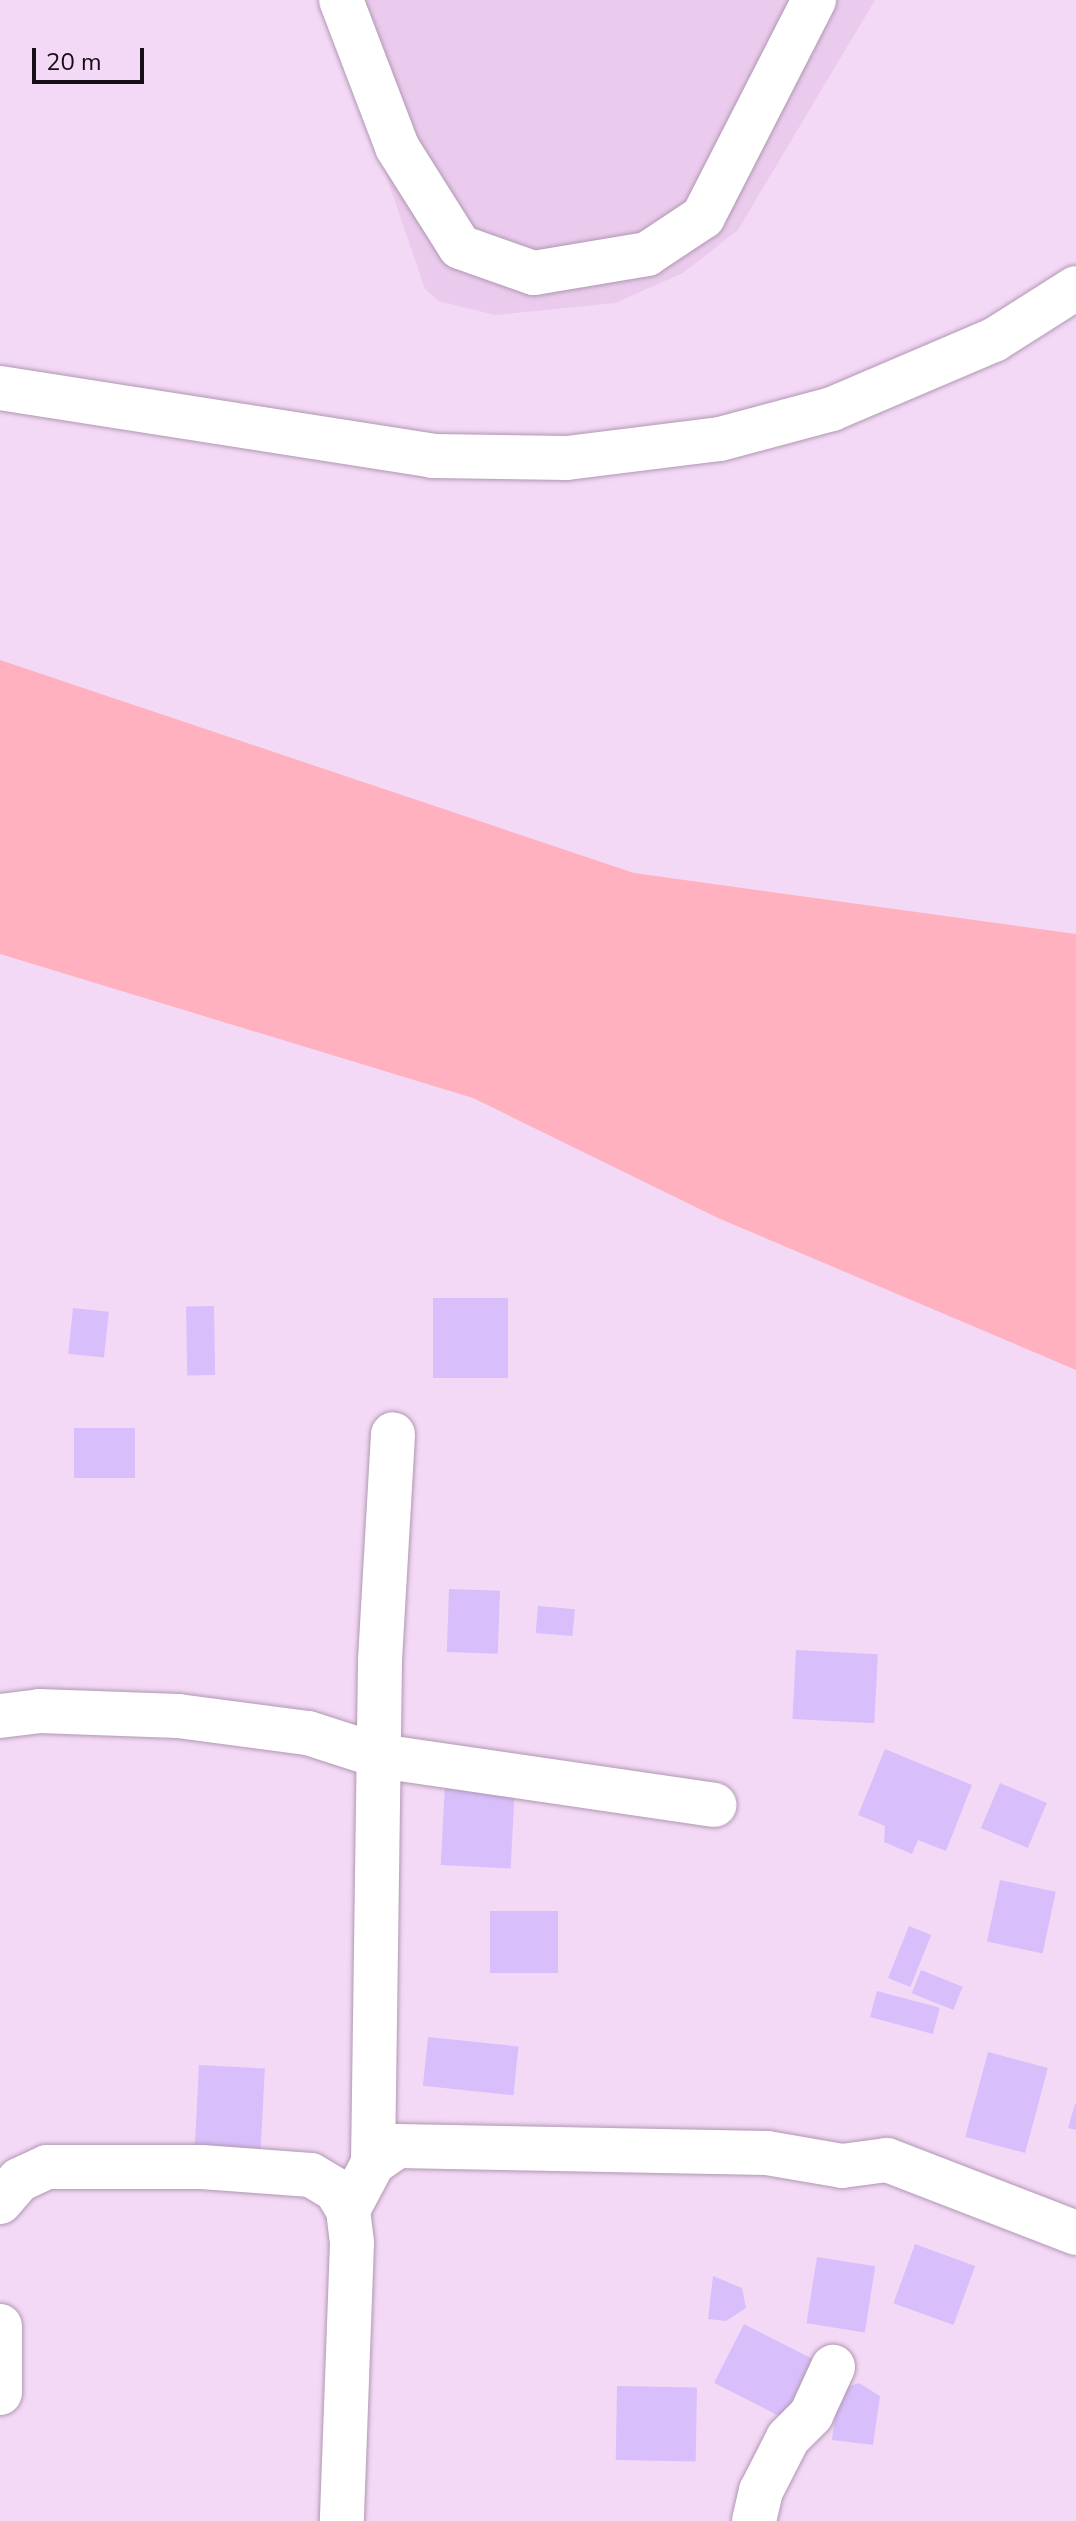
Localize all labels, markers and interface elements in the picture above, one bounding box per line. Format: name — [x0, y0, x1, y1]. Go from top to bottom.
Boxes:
scale bar — [36, 32, 148, 82]
text: 20 m — [46, 46, 102, 78]

